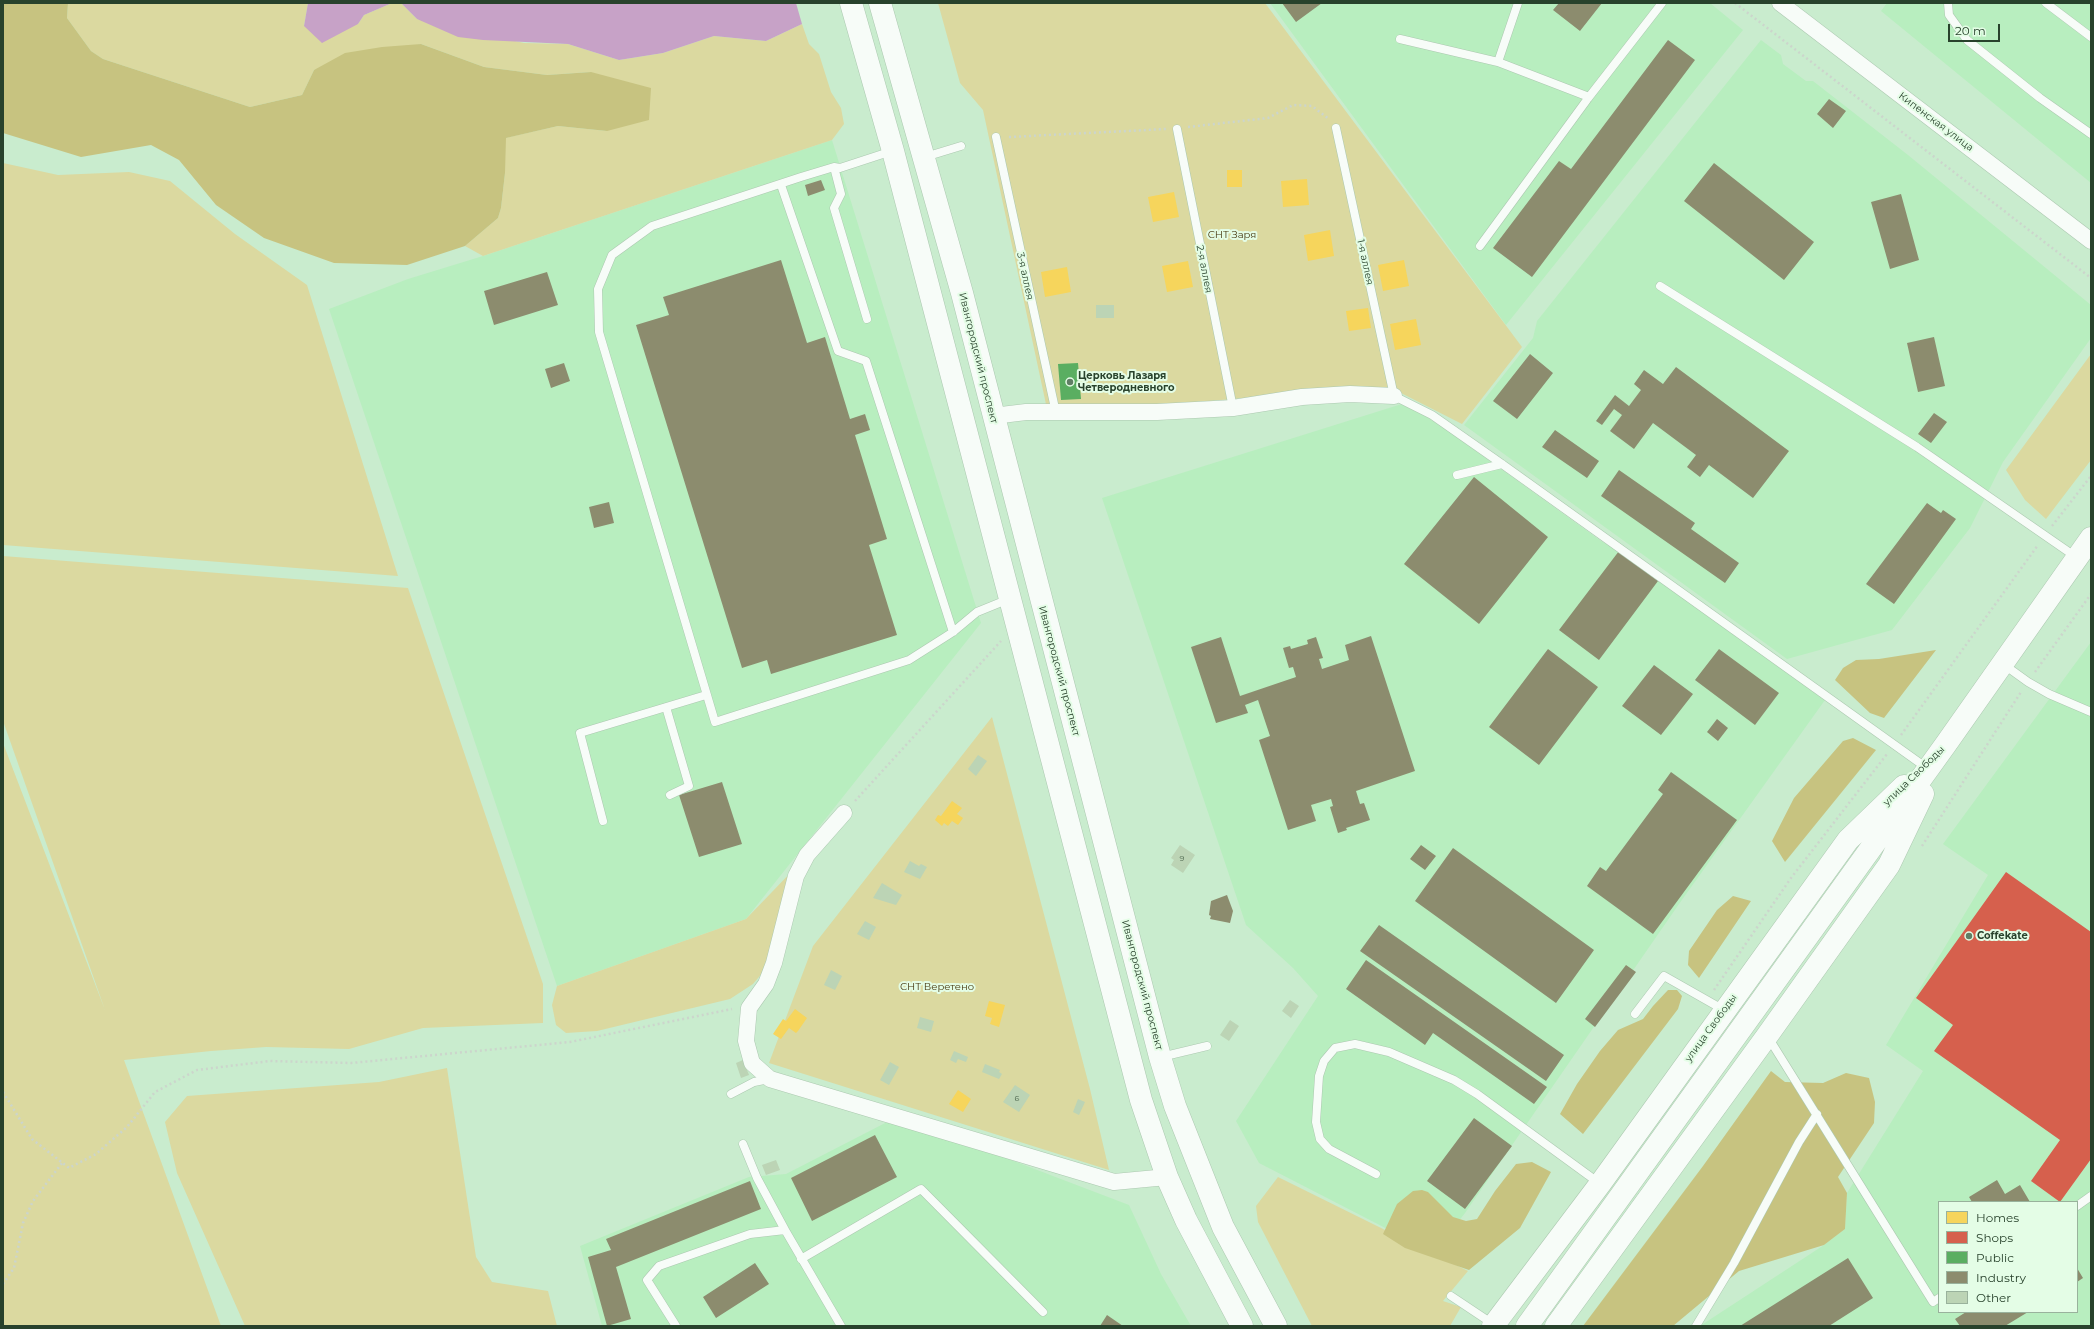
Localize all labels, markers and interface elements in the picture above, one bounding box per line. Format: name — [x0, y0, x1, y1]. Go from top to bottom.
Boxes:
scale bar — [1950, 16, 2002, 42]
text: 20 m — [1955, 23, 1986, 38]
street label: Кипенская улица — [1896, 90, 1976, 154]
park label: СНТ Заря — [1208, 229, 1256, 241]
street label: 1-я аллея — [1354, 238, 1376, 286]
street label: 2-я аллея — [1193, 244, 1215, 294]
street label: 3-я аллея — [1014, 251, 1036, 301]
street label: Ивангородский проспект — [956, 291, 1000, 425]
place label: Церковь Лазаря Четверодневного — [1078, 370, 1174, 394]
marker: Церковь Лазаря Четверодневного — [1065, 377, 1075, 387]
street label: Ивангородский проспект — [1036, 605, 1082, 737]
street label: улица Свободы — [1881, 744, 1947, 808]
house number: 9 — [1180, 854, 1184, 864]
street label: Ивангородский проспект — [1119, 919, 1165, 1051]
place label: Coffekate — [1977, 930, 2028, 942]
marker: Coffekate — [1964, 931, 1974, 941]
park label: СНТ Веретено — [900, 981, 974, 993]
street label: улица Свободы — [1682, 992, 1740, 1064]
house number: 6 — [1015, 1094, 1019, 1104]
legend — [1938, 1201, 2078, 1313]
text: Homes — [1976, 1210, 2019, 1225]
text: Shops — [1976, 1230, 2013, 1245]
text: Public — [1976, 1250, 2014, 1265]
text: Industry — [1976, 1270, 2026, 1285]
text: Other — [1976, 1290, 2011, 1305]

